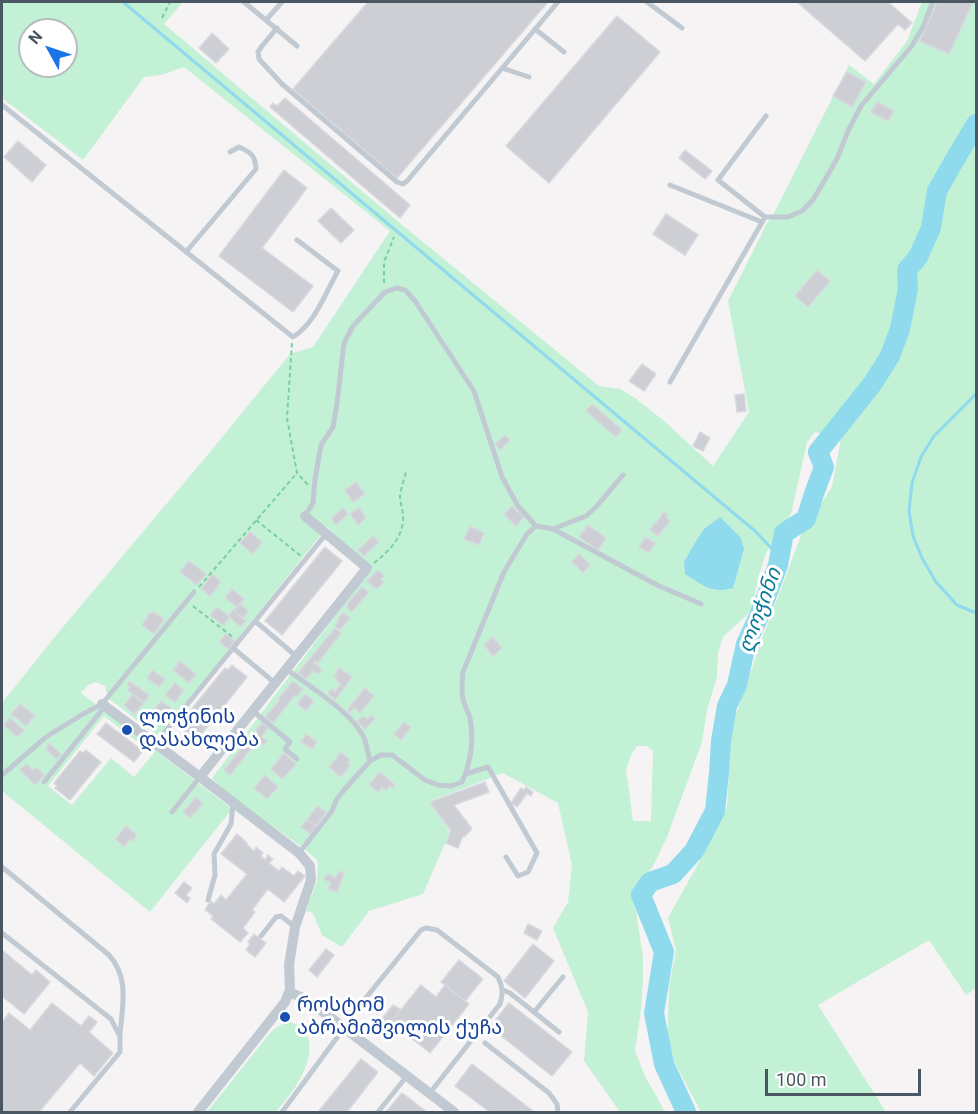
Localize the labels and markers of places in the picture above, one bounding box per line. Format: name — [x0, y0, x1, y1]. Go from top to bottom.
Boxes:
place label: ლოჭინის დასახლება — [139, 706, 259, 753]
marker: ლოჭინის დასახლება — [120, 723, 134, 737]
place label: როსტომ აბრამიშვილის ქუჩა — [297, 994, 502, 1041]
marker: როსტომ აბრამიშვილის ქუჩა — [278, 1010, 292, 1024]

